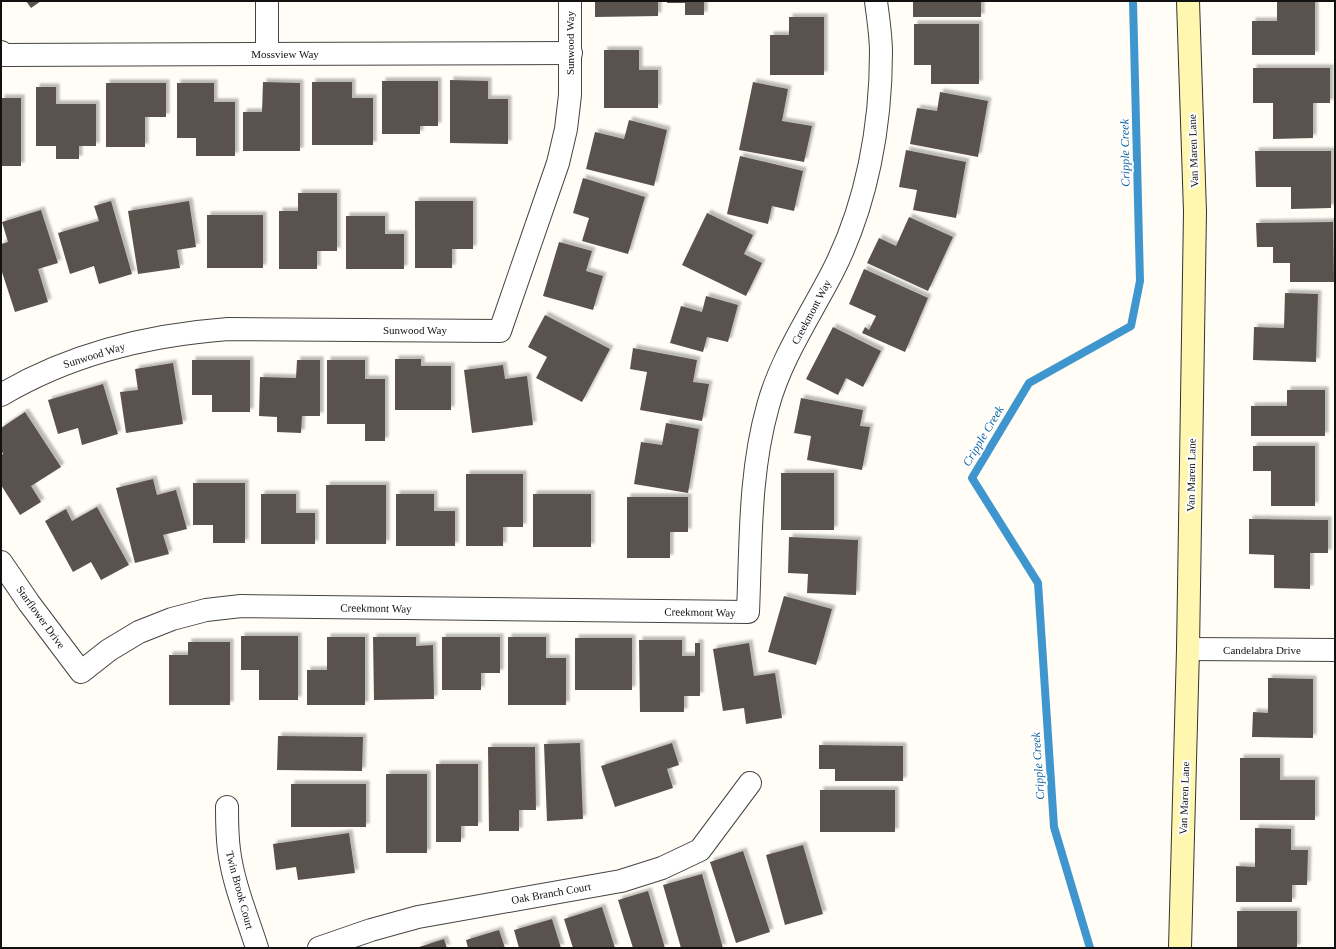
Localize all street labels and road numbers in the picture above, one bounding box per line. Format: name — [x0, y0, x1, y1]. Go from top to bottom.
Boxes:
street label: Sunwood Way — [564, 11, 576, 75]
street label: Mossview Way — [251, 48, 319, 60]
street label: Van Maren Lane — [1186, 114, 1200, 188]
street label: Creekmont Way — [789, 277, 833, 346]
street label: Sunwood Way — [383, 324, 447, 336]
street label: Sunwood Way — [62, 340, 127, 370]
street label: Van Maren Lane — [1184, 438, 1198, 512]
street label: Starflower Drive — [14, 583, 68, 651]
street label: Creekmont Way — [340, 601, 412, 615]
street label: Creekmont Way — [664, 605, 736, 619]
street label: Candelabra Drive — [1223, 644, 1301, 656]
street label: Van Maren Lane — [1177, 761, 1191, 835]
street label: Twin Brook Court — [224, 850, 256, 930]
street label: Oak Branch Court — [510, 880, 592, 906]

